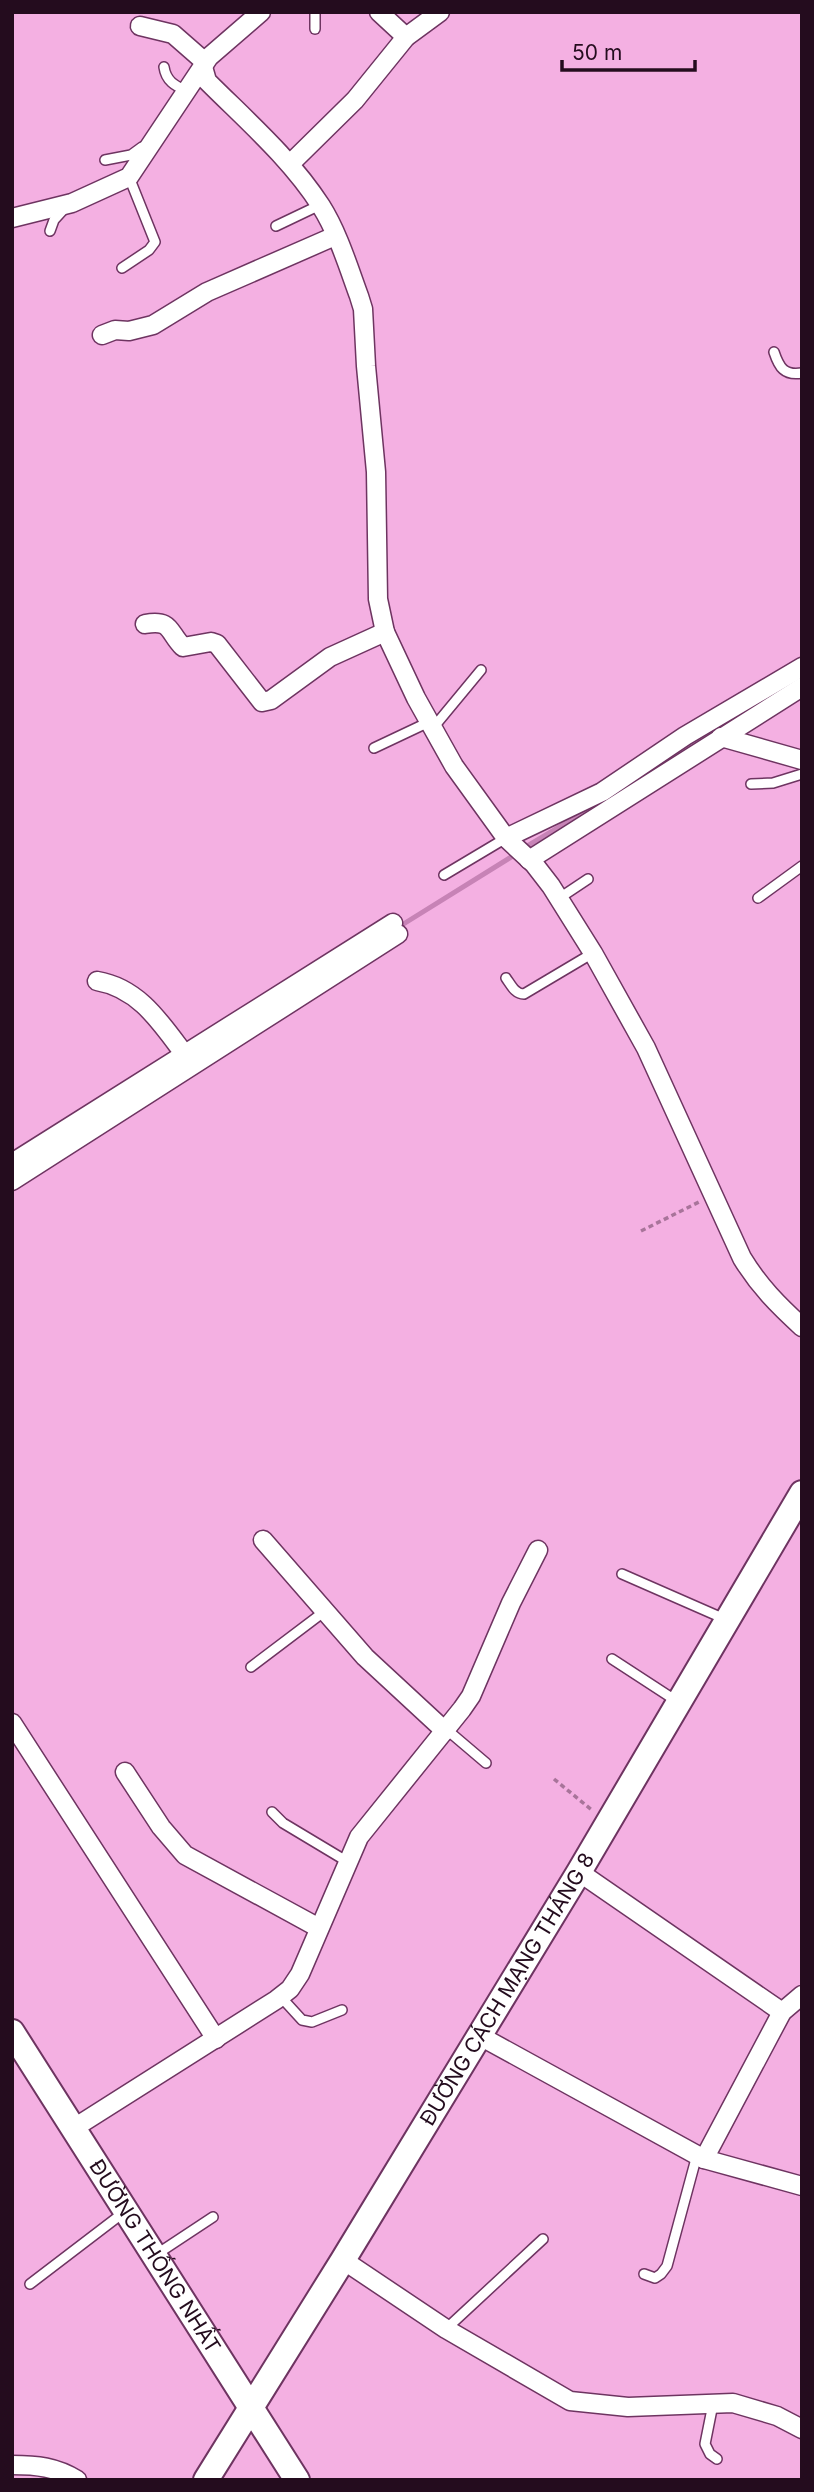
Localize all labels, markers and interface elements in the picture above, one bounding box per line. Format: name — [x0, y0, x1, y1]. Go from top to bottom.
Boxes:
scale bar — [562, 28, 695, 72]
text: 50 m — [572, 40, 622, 65]
street label: ĐƯỜNG CÁCH MẠNG THÁNG 8 — [415, 1848, 600, 2130]
street label: ĐƯỜNG THỐNG NHẤT — [84, 2155, 226, 2358]

